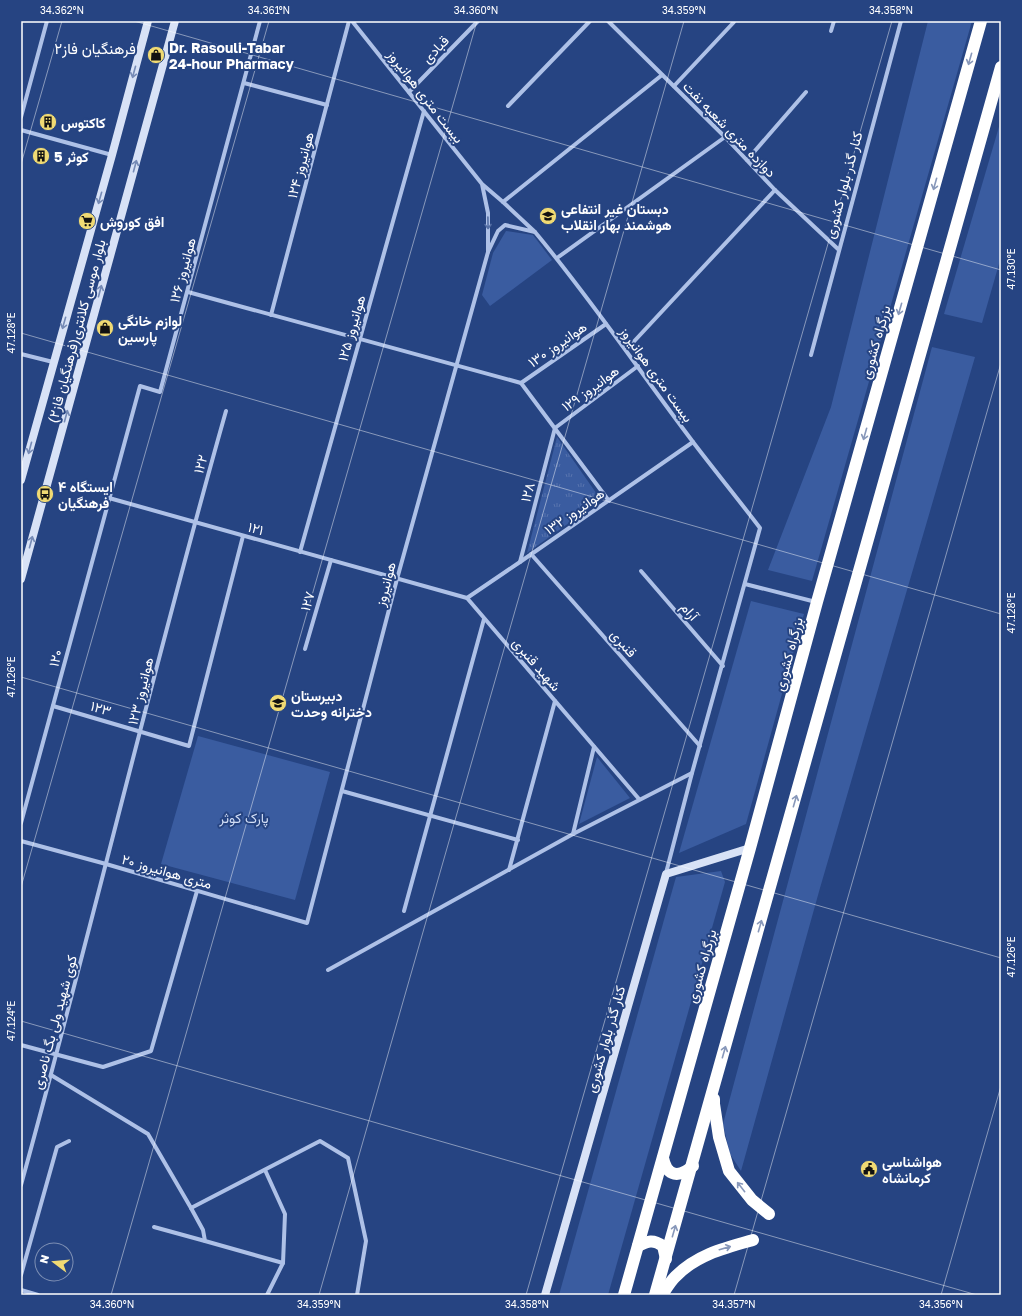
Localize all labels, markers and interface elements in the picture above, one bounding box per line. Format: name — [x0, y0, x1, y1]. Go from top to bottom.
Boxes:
text: 34.362°N — [40, 4, 84, 16]
text: 34.361°N — [248, 4, 290, 16]
text: 34.360°N — [454, 4, 498, 16]
text: 34.359°N — [662, 4, 706, 16]
text: 34.358°N — [869, 4, 913, 16]
street label: قبادی — [418, 32, 453, 67]
district label: فرهنگیان فاز۲ — [54, 39, 136, 58]
place label: Dr. Rasouli-Tabar 24-hour Pharmacy — [169, 39, 294, 72]
shop icon: Dr. Rasouli-Tabar 24-hour Pharmacy — [146, 45, 166, 65]
street label: بیست متری هوانیروز — [383, 45, 468, 147]
one-way arrow — [966, 52, 973, 65]
one-way arrow — [130, 65, 137, 78]
street label: دوازده متری شعبه نفت — [679, 78, 780, 181]
building icon: کاکتوس — [38, 112, 58, 132]
place label: کاکتوس — [61, 114, 106, 132]
street label: هوانیروز ۱۲۴ — [283, 130, 318, 200]
street label: کنار گذر بلوار کشوری — [821, 130, 866, 241]
building icon: کوثر 5 — [31, 146, 51, 166]
place label: کوثر 5 — [54, 148, 89, 166]
one-way arrow — [132, 159, 139, 172]
one-way arrow — [931, 177, 938, 190]
one-way arrow — [96, 191, 103, 204]
place label: دبستان غیر انتفاعی هوشمند بهار انقلاب — [561, 200, 672, 234]
school or university icon: دبستان غیر انتفاعی هوشمند بهار انقلاب — [538, 206, 558, 226]
supermarket icon: افق کوروش — [77, 211, 97, 231]
place label: افق کوروش — [100, 213, 164, 231]
one-way arrow — [484, 216, 492, 229]
street label: هوانیروز ۱۲۶ — [165, 235, 200, 305]
street label: بلوار موسی کلانتری(فرهنگیان فاز۲) — [43, 237, 110, 425]
text: 47.130°E — [1005, 248, 1017, 290]
one-way arrow — [97, 285, 104, 298]
street label: هوانیروز ۱۲۵ — [333, 293, 370, 363]
one-way arrow — [896, 302, 903, 315]
street label: بزرگراه کشوری — [856, 303, 895, 381]
text: 47.128°E — [5, 312, 17, 354]
place label: لوازم خانگی پارسین — [118, 312, 182, 347]
one-way arrow — [60, 316, 68, 329]
street label: هوانیروز ۱۳۰ — [524, 317, 590, 371]
shop icon: لوازم خانگی پارسین — [95, 318, 115, 338]
street label: بیست متری هوانیروز — [615, 322, 697, 426]
street label: هوانیروز ۱۲۹ — [558, 361, 623, 415]
one-way arrow — [63, 410, 70, 423]
one-way arrow — [860, 427, 868, 440]
one-way arrow — [26, 441, 33, 454]
street label: ۱۲۲ — [189, 453, 211, 475]
place label: ایستگاه ۴ فرهنگیان — [58, 478, 113, 512]
street label: ۱۲۸ — [516, 480, 538, 504]
bus stop icon: ایستگاه ۴ فرهنگیان — [35, 484, 55, 504]
street label: هوانیروز ۱۳۲ — [541, 484, 608, 539]
street label: ۱۲۱ — [246, 518, 266, 538]
one-way arrow — [28, 535, 35, 548]
street label: هوانیروز — [371, 560, 400, 609]
street label: ۱۲۷ — [296, 589, 318, 613]
text: 47.128°E — [1005, 592, 1017, 634]
street label: آرام — [677, 598, 704, 626]
street label: بزرگراه کشوری — [770, 615, 807, 693]
street label: قنبری — [607, 626, 641, 661]
street label: شهید قنبری — [508, 634, 565, 695]
street label: ۱۲۰ — [45, 647, 65, 669]
street label: ۱۲۳ هوانیروز — [123, 655, 158, 727]
text: 47.126°E — [5, 656, 17, 698]
place label: دبیرستان دخترانه وحدت — [291, 687, 372, 721]
school or university icon: دبیرستان دخترانه وحدت — [268, 693, 288, 713]
street label: ۱۲۳ — [89, 697, 113, 719]
one-way arrow — [792, 795, 799, 808]
park label: پارک کوثر — [218, 809, 269, 828]
street label: ۲۰ متری هوانیروز — [120, 850, 214, 893]
one-way arrow — [756, 920, 764, 933]
street label: بزرگراه کشوری — [682, 927, 721, 1005]
text: 47.126°E — [1005, 936, 1017, 978]
street label: کوی شهید ولی بگ ناصری — [28, 953, 81, 1091]
street label: کنار گذر بلوار کشوری — [582, 984, 629, 1095]
text: 47.124°E — [5, 1001, 17, 1041]
one-way arrow — [721, 1045, 729, 1058]
place label: هواشناسی کرمانشاه — [882, 1153, 942, 1187]
public building icon: هواشناسی کرمانشاه — [859, 1159, 879, 1179]
one-way arrow — [737, 1182, 745, 1193]
one-way arrow — [671, 1224, 678, 1237]
north arrow — [34, 1242, 74, 1282]
one-way arrow — [719, 1244, 732, 1251]
text: N — [37, 1253, 51, 1265]
text: 34.360°N — [90, 1298, 134, 1310]
text: 34.359°N — [297, 1298, 341, 1310]
text: 34.358°N — [505, 1298, 549, 1310]
text: 34.357°N — [712, 1298, 756, 1310]
text: 34.356°N — [919, 1298, 963, 1310]

